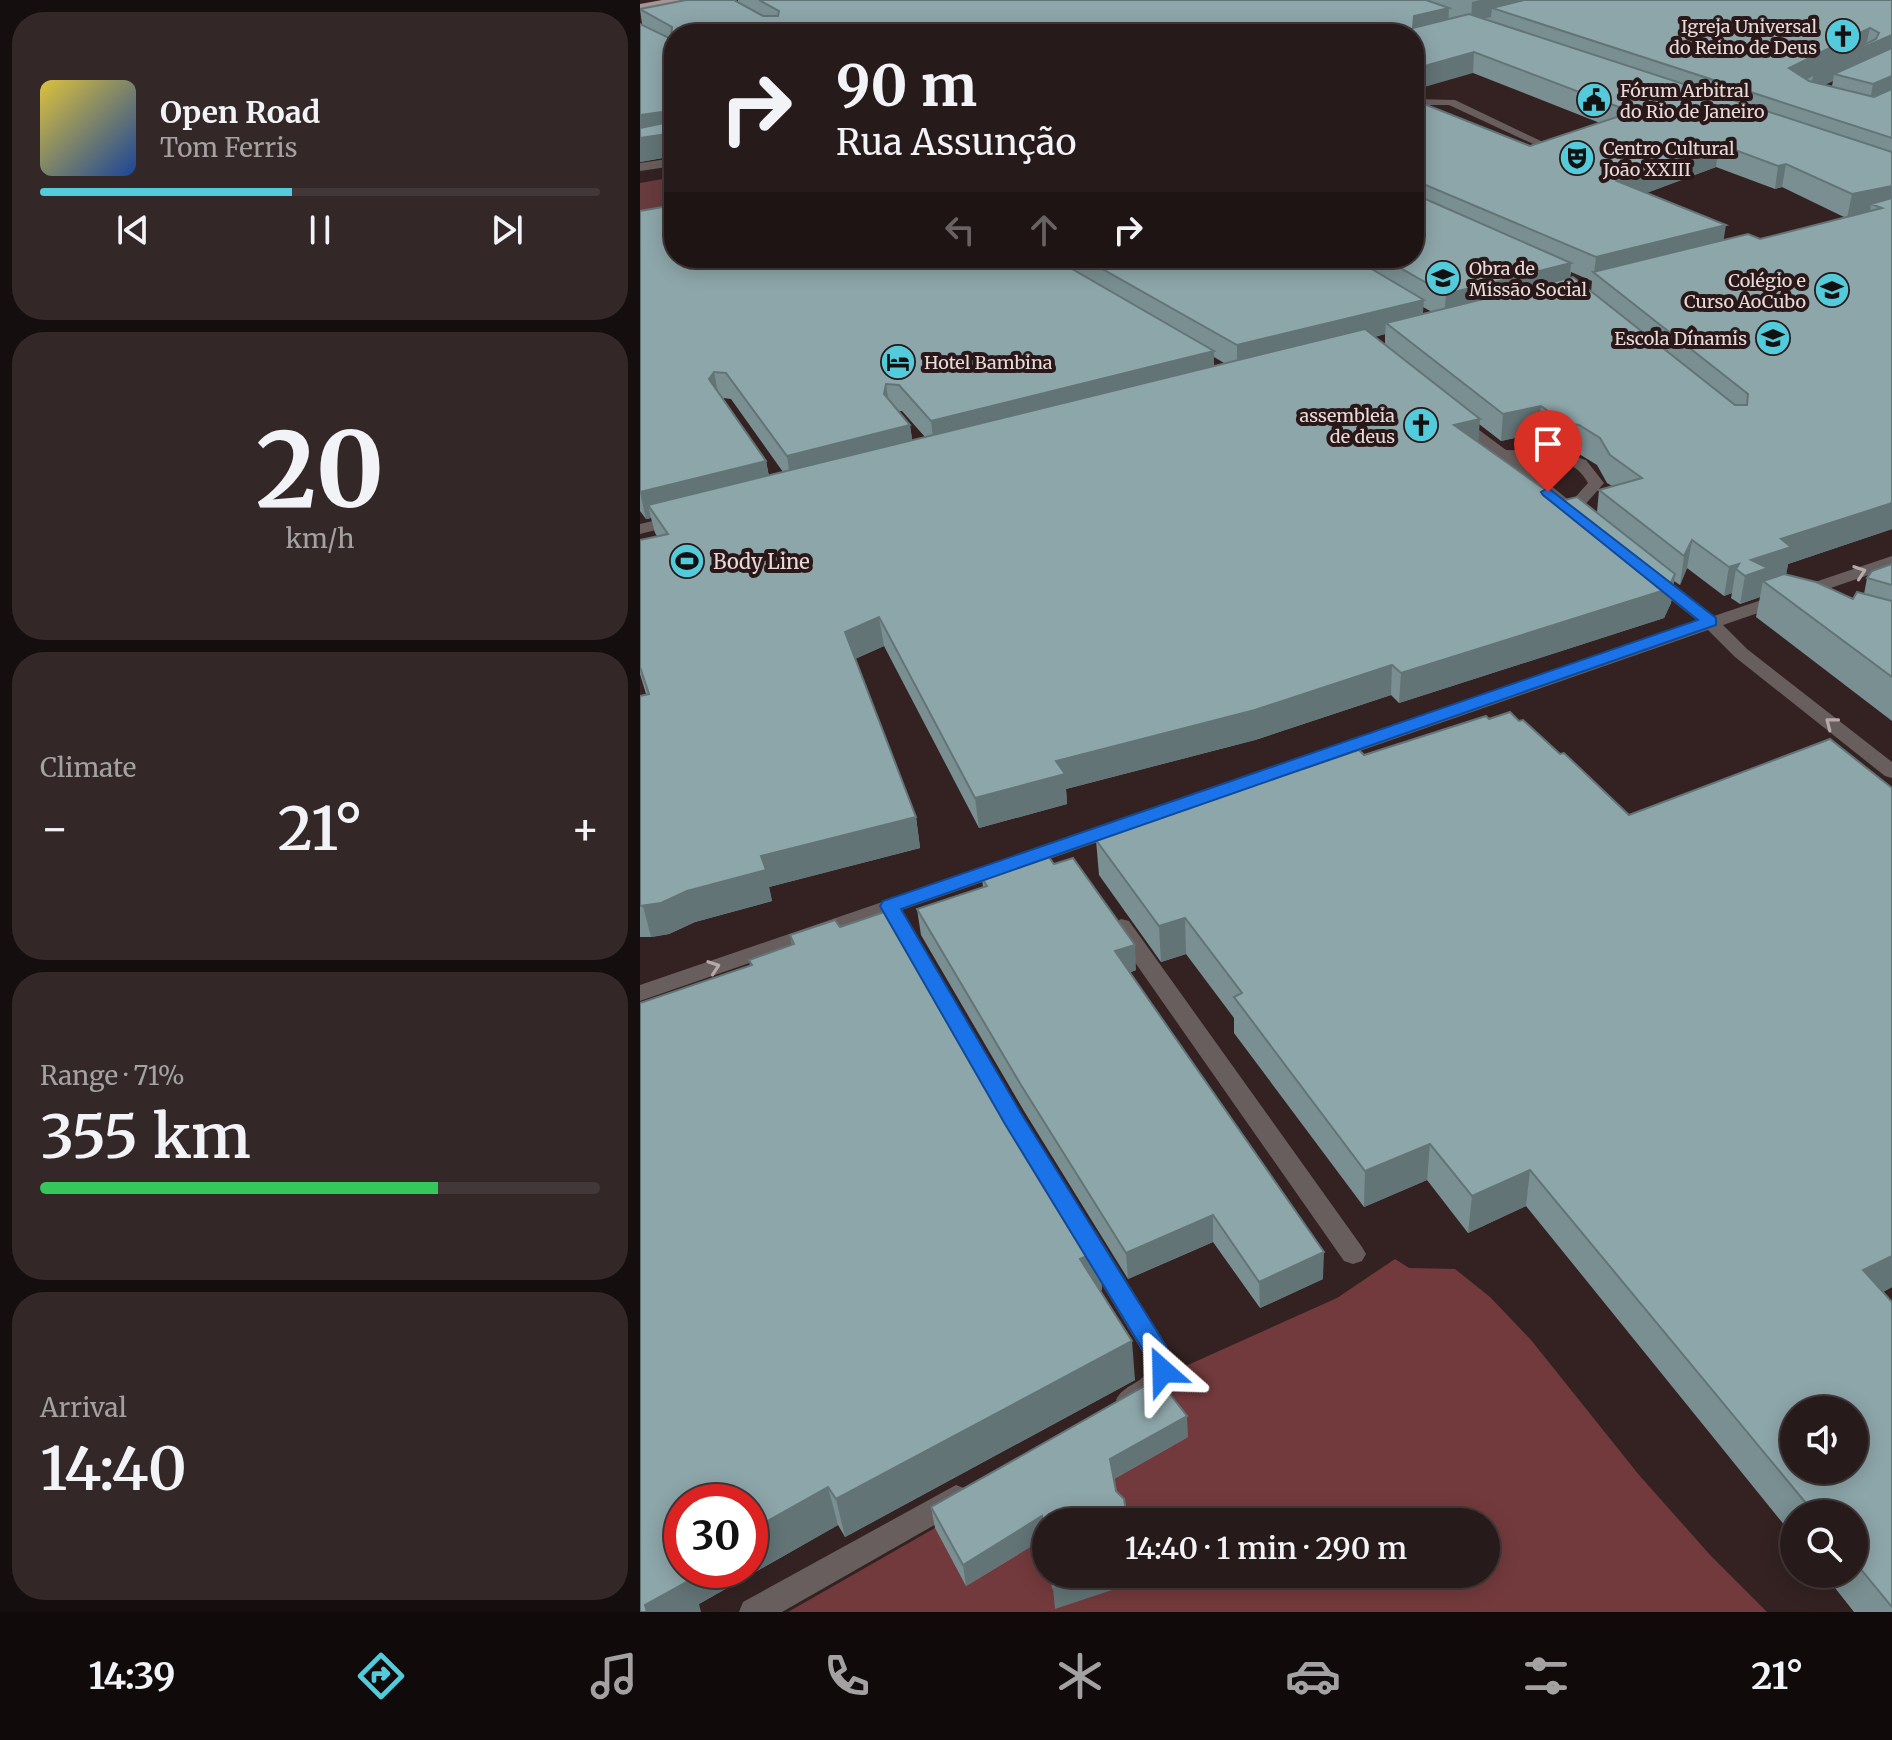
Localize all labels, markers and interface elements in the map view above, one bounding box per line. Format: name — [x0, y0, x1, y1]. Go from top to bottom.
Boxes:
place label: Igreja Universal do Reino de Deus — [1669, 15, 1817, 59]
church icon: Igreja Universal do Reino de Deus — [1824, 17, 1862, 55]
text: 90 m — [836, 51, 977, 121]
icon: right — [704, 56, 808, 160]
place label: Fórum Arbitral do Rio de Janeiro — [1620, 79, 1764, 123]
public building icon: Fórum Arbitral do Rio de Janeiro — [1575, 81, 1613, 119]
text: Open Road — [160, 93, 320, 131]
text: Rua Assunção — [836, 120, 1076, 165]
text: Tom Ferris — [160, 131, 298, 164]
place label: Centro Cultural João XXIII — [1602, 137, 1735, 181]
theatre icon: Centro Cultural João XXIII — [1558, 139, 1596, 177]
icon: previous — [111, 208, 155, 252]
icon: pause — [298, 208, 342, 252]
icon: next — [485, 208, 529, 252]
icon: left — [938, 208, 982, 252]
icon: ahead — [1022, 208, 1066, 252]
icon: right — [1106, 208, 1150, 252]
place label: Obra de Missão Social — [1469, 257, 1588, 301]
school or university icon: Obra de Missão Social — [1424, 259, 1462, 297]
place label: Colégio e Curso AoCubo — [1684, 269, 1806, 313]
school or university icon: Colégio e Curso AoCubo — [1813, 271, 1851, 309]
school or university icon: Escola Dínamis — [1754, 319, 1792, 357]
place label: Escola Dínamis — [1614, 327, 1747, 350]
hotel icon: Hotel Bambina — [879, 343, 917, 381]
place label: Hotel Bambina — [924, 351, 1053, 374]
place label: assembleia de deus — [1300, 404, 1395, 448]
text: 20 — [256, 405, 384, 535]
church icon: assembleia de deus — [1402, 406, 1440, 444]
pin — [1514, 410, 1582, 492]
icon: arrive — [1526, 422, 1570, 466]
text: km/h — [286, 522, 354, 555]
sports icon: Body Line — [668, 542, 706, 580]
place label: Body Line — [713, 549, 810, 574]
one-way arrow — [1852, 566, 1866, 582]
one-way arrow — [1825, 719, 1840, 733]
text: Climate — [40, 751, 136, 784]
text: 21° — [277, 791, 363, 866]
text: − — [40, 801, 69, 856]
text: + — [571, 801, 600, 856]
one-way arrow — [706, 960, 720, 976]
text: Range · 71% — [40, 1059, 185, 1092]
text: 355 km — [40, 1099, 251, 1174]
position arrow — [1121, 1329, 1205, 1413]
text: Arrival — [40, 1391, 127, 1424]
map controls — [1780, 1396, 1868, 1588]
button: sound — [1780, 1396, 1868, 1484]
text: 14:40 — [40, 1431, 187, 1506]
speed limit sign: 30 — [664, 1484, 768, 1588]
button: search — [1780, 1500, 1868, 1588]
text: 14:40 · 1 min · 290 m — [1125, 1529, 1407, 1567]
icon: directions — [353, 1648, 409, 1704]
icon: music — [586, 1648, 642, 1704]
icon: phone — [819, 1648, 875, 1704]
icon: climate — [1052, 1648, 1108, 1704]
icon: car — [1285, 1648, 1341, 1704]
icon: filters — [1518, 1648, 1574, 1704]
text: 14:39 — [89, 1654, 175, 1699]
text: 21° — [1751, 1654, 1803, 1699]

